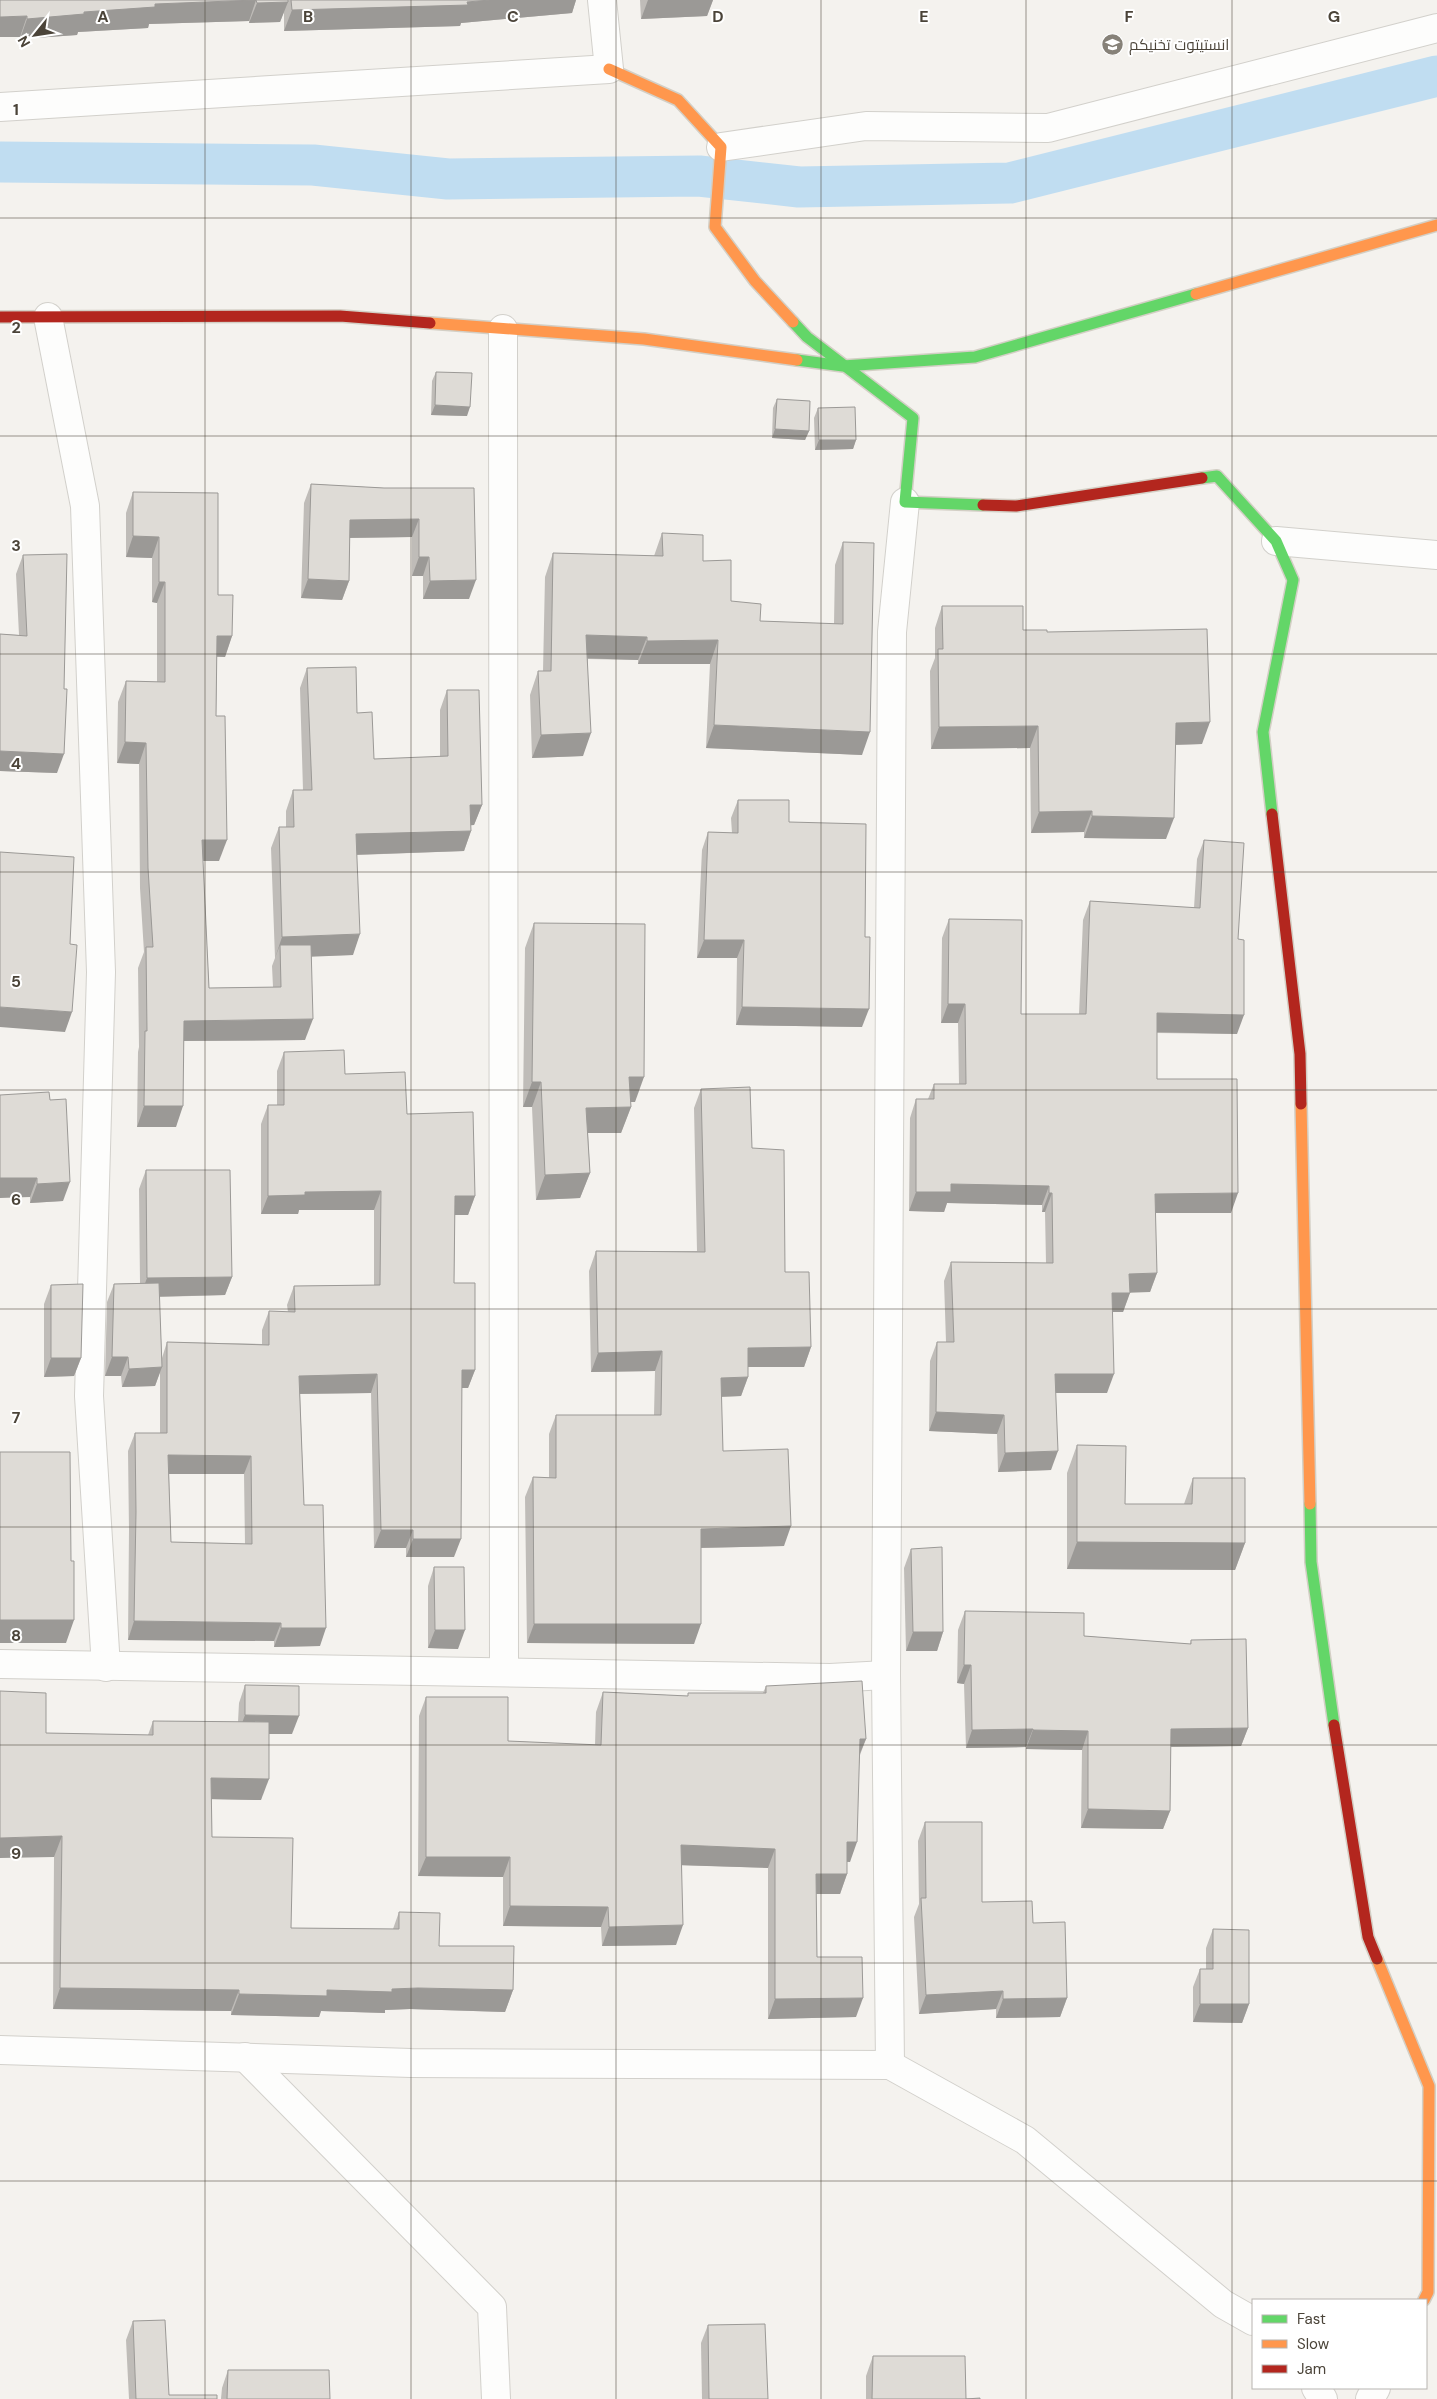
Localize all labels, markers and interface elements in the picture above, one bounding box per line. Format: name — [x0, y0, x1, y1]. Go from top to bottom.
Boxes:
text: A — [97, 6, 109, 27]
text: B — [303, 6, 313, 27]
text: C — [507, 6, 519, 27]
text: D — [712, 6, 724, 27]
text: E — [919, 6, 929, 27]
text: F — [1125, 6, 1134, 27]
text: G — [1328, 6, 1340, 27]
north arrow — [10, 10, 60, 60]
text: N — [13, 33, 34, 50]
school or university icon: انستیتوت تخنیکم — [1101, 33, 1125, 57]
place label: انستیتوت تخنیکم — [1129, 35, 1229, 55]
text: 1 — [13, 99, 19, 120]
text: 2 — [11, 317, 21, 338]
text: 3 — [11, 535, 21, 556]
text: 4 — [11, 753, 21, 774]
text: 5 — [11, 971, 21, 992]
text: 6 — [11, 1189, 21, 1210]
text: 7 — [12, 1407, 21, 1428]
text: 8 — [11, 1625, 21, 1646]
text: 9 — [11, 1843, 21, 1864]
legend — [1252, 2299, 1427, 2389]
text: Fast — [1297, 2309, 1326, 2329]
text: Slow — [1297, 2334, 1330, 2354]
text: Jam — [1297, 2359, 1326, 2379]

